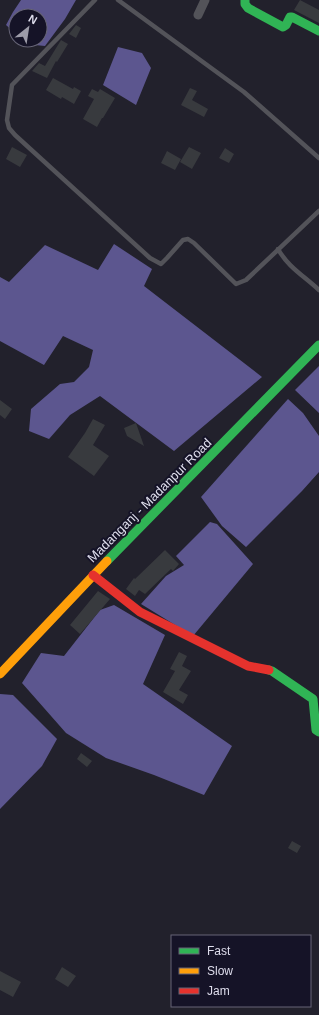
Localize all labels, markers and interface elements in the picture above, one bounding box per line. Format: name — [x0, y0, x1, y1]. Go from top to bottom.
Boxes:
north arrow — [8, 8, 48, 48]
text: N — [27, 12, 39, 27]
street label: Madanganj - Madanpur Road — [84, 435, 214, 565]
legend — [171, 935, 311, 1007]
text: Fast — [207, 944, 231, 958]
text: Slow — [207, 964, 233, 978]
text: Jam — [207, 984, 230, 998]

